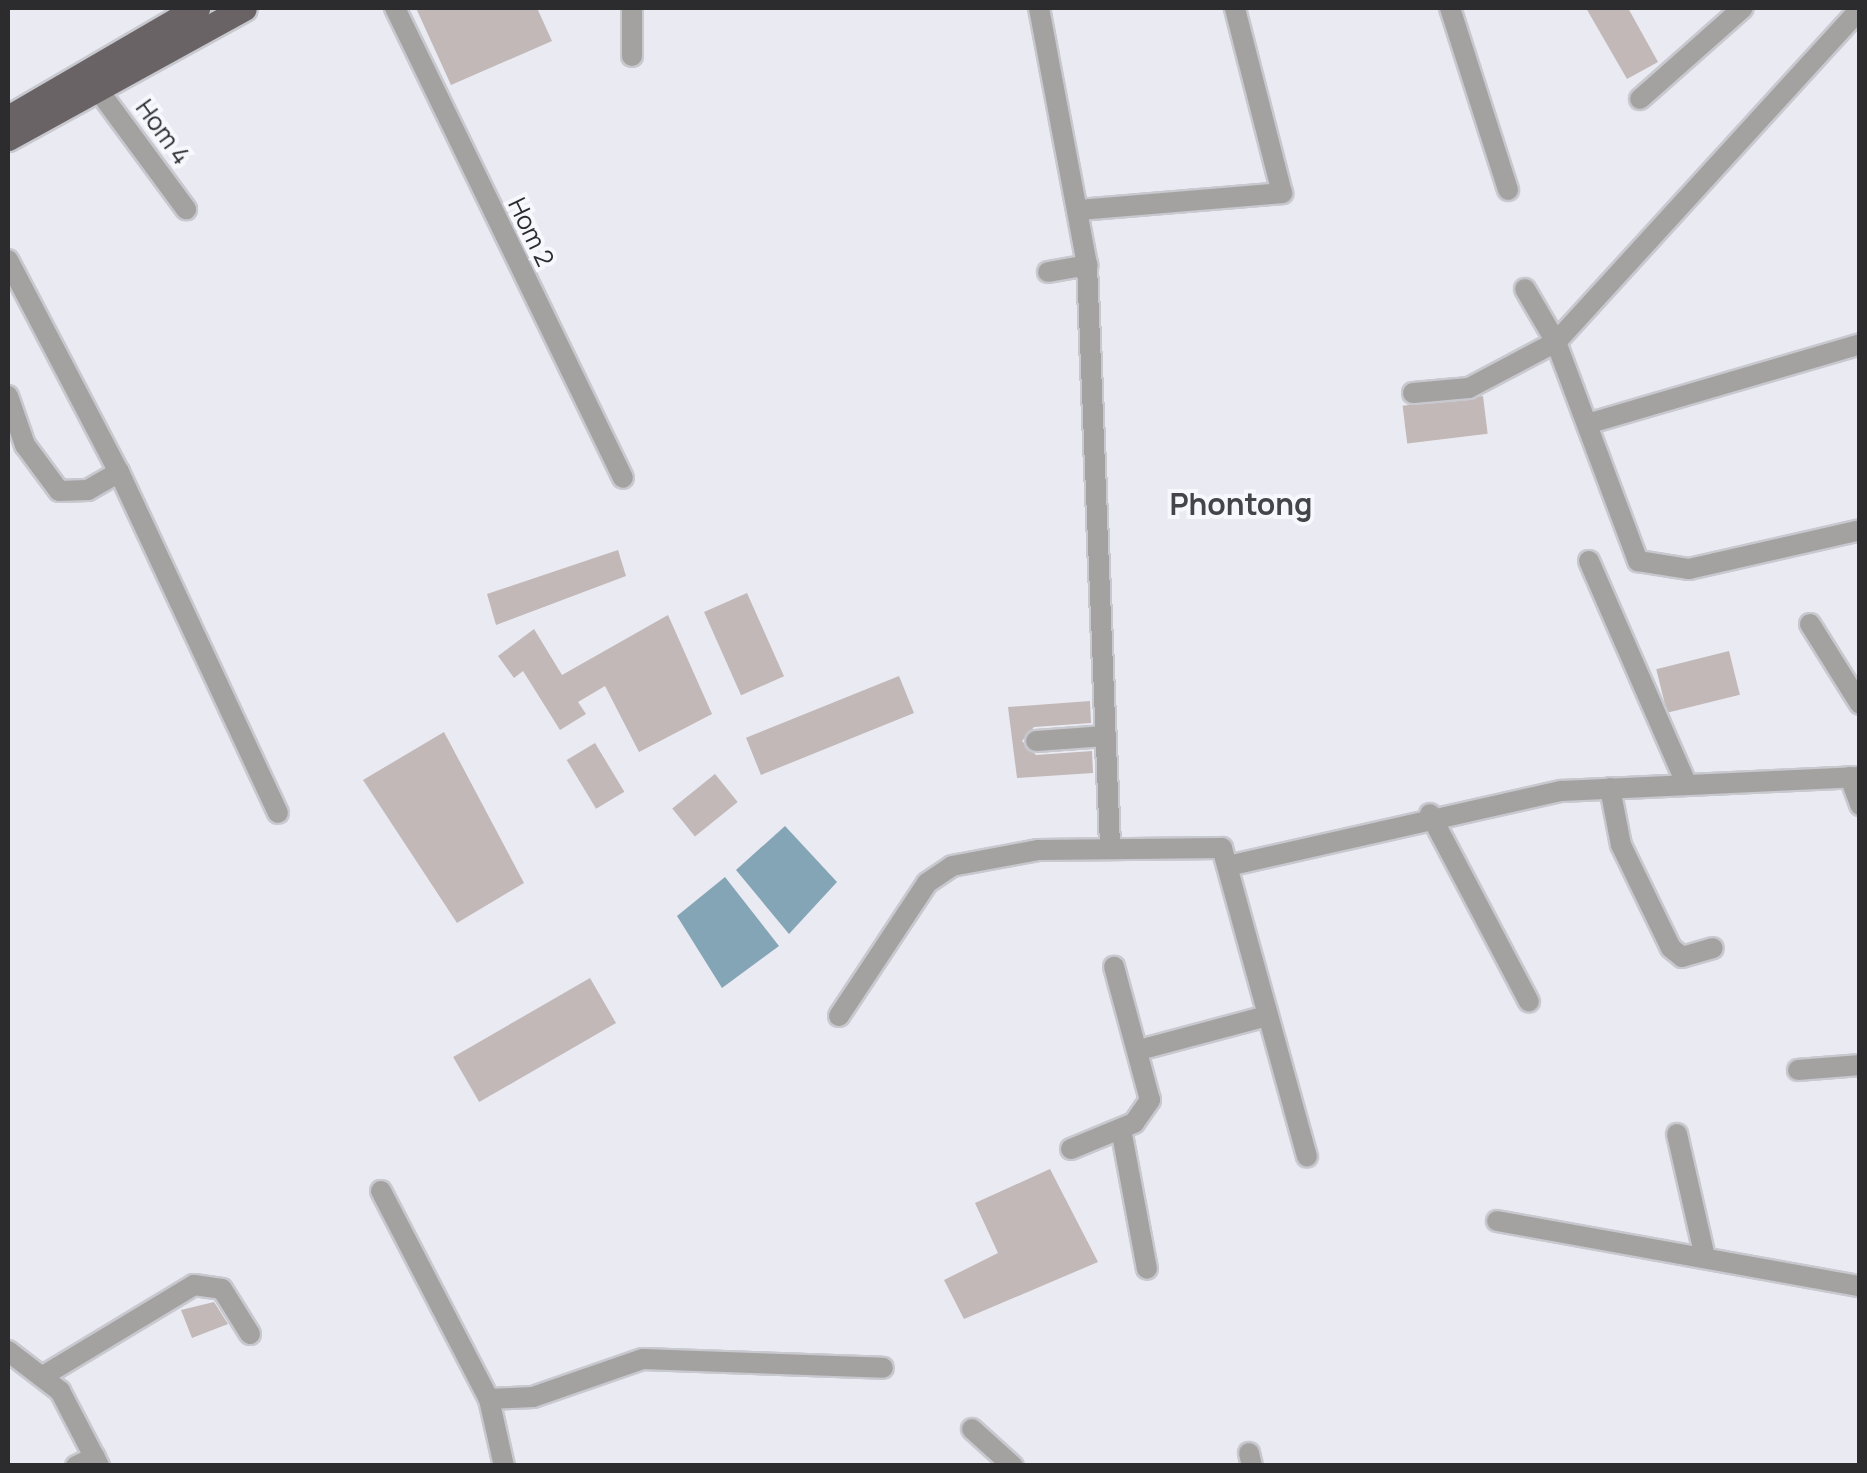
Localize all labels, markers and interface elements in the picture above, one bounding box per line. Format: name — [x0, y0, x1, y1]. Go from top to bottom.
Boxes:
street label: Hom 4 — [129, 94, 197, 170]
street label: Hom 2 — [502, 193, 560, 271]
district label: Phontong — [1169, 486, 1313, 522]

